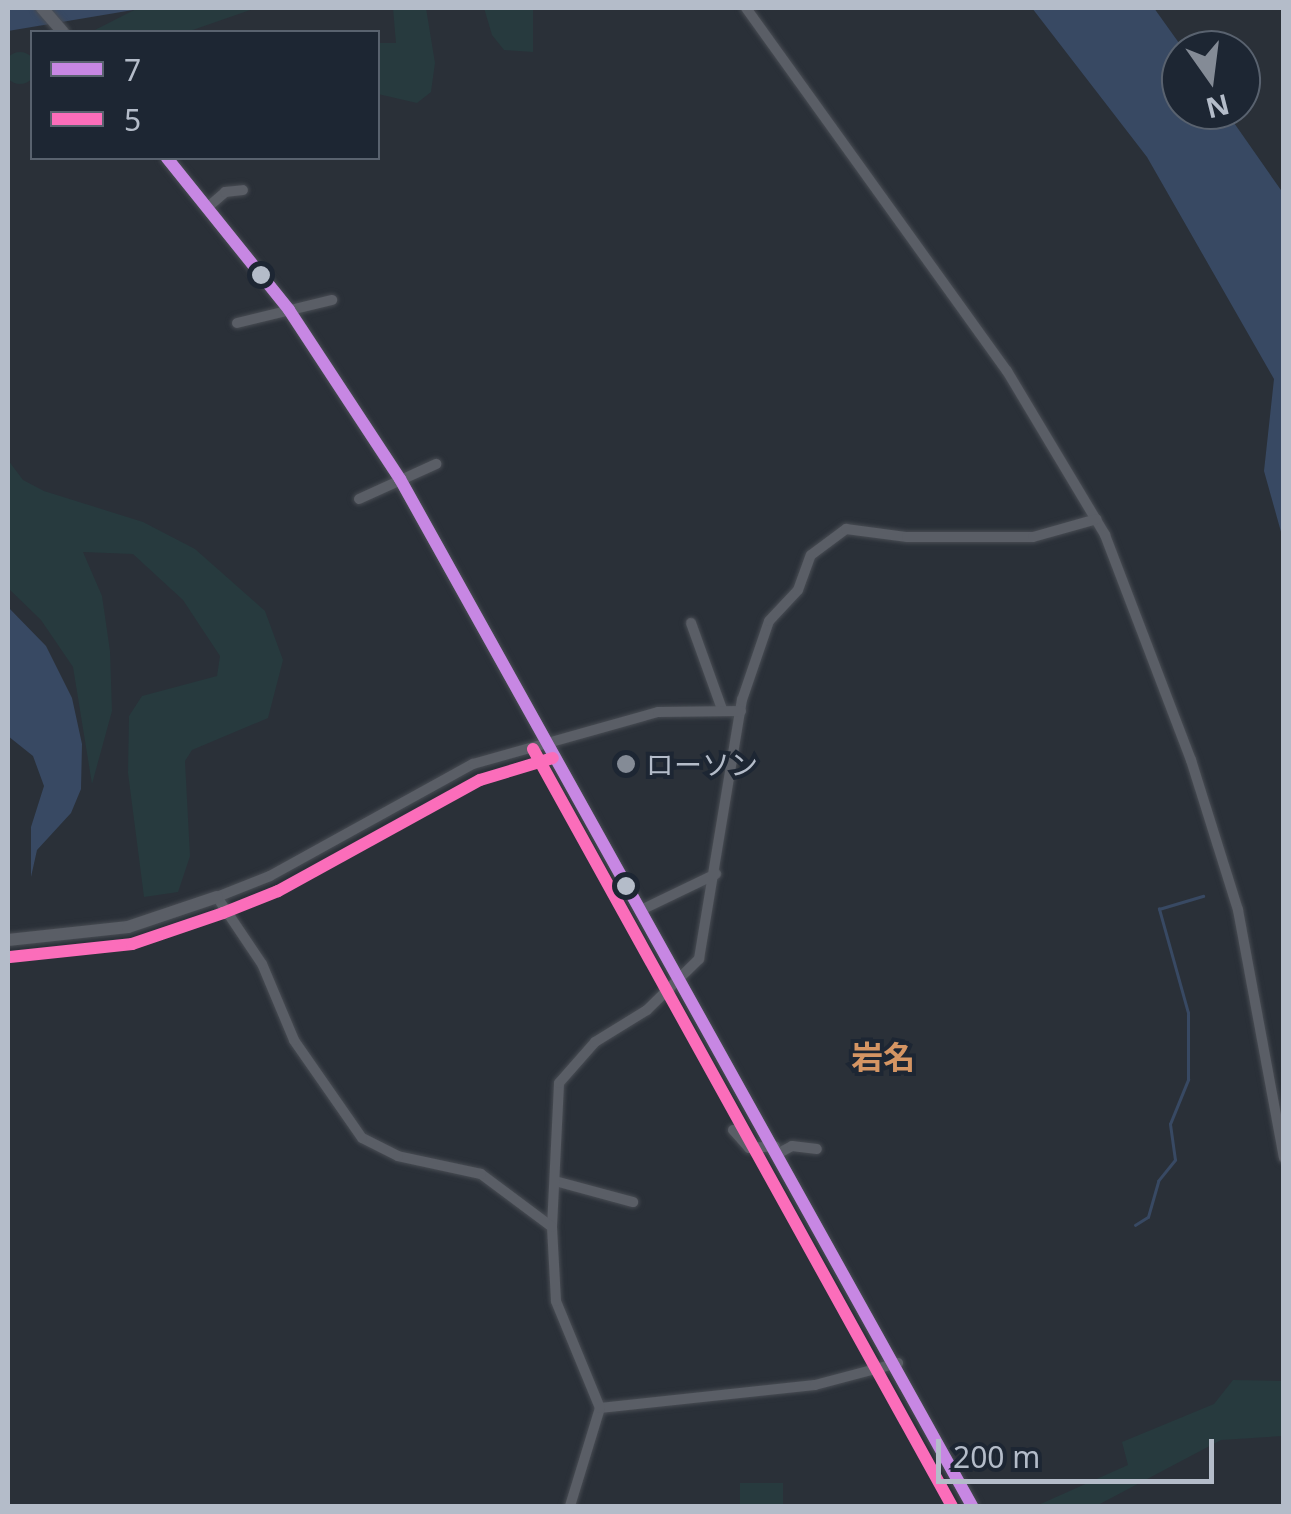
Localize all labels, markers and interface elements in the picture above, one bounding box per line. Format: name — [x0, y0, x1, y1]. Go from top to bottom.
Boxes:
legend — [30, 30, 380, 160]
north arrow — [1161, 30, 1261, 130]
text: 7 — [124, 49, 141, 90]
text: N — [1202, 86, 1233, 128]
text: 5 — [124, 99, 141, 140]
unlabelled marker — [251, 265, 271, 285]
place label: ローソン — [646, 747, 758, 781]
marker: ローソン — [615, 753, 637, 775]
unlabelled marker — [616, 876, 636, 896]
district label: 岩名 — [851, 1038, 915, 1076]
scale bar — [941, 1419, 1218, 1481]
text: 200 m — [953, 1436, 1040, 1477]

